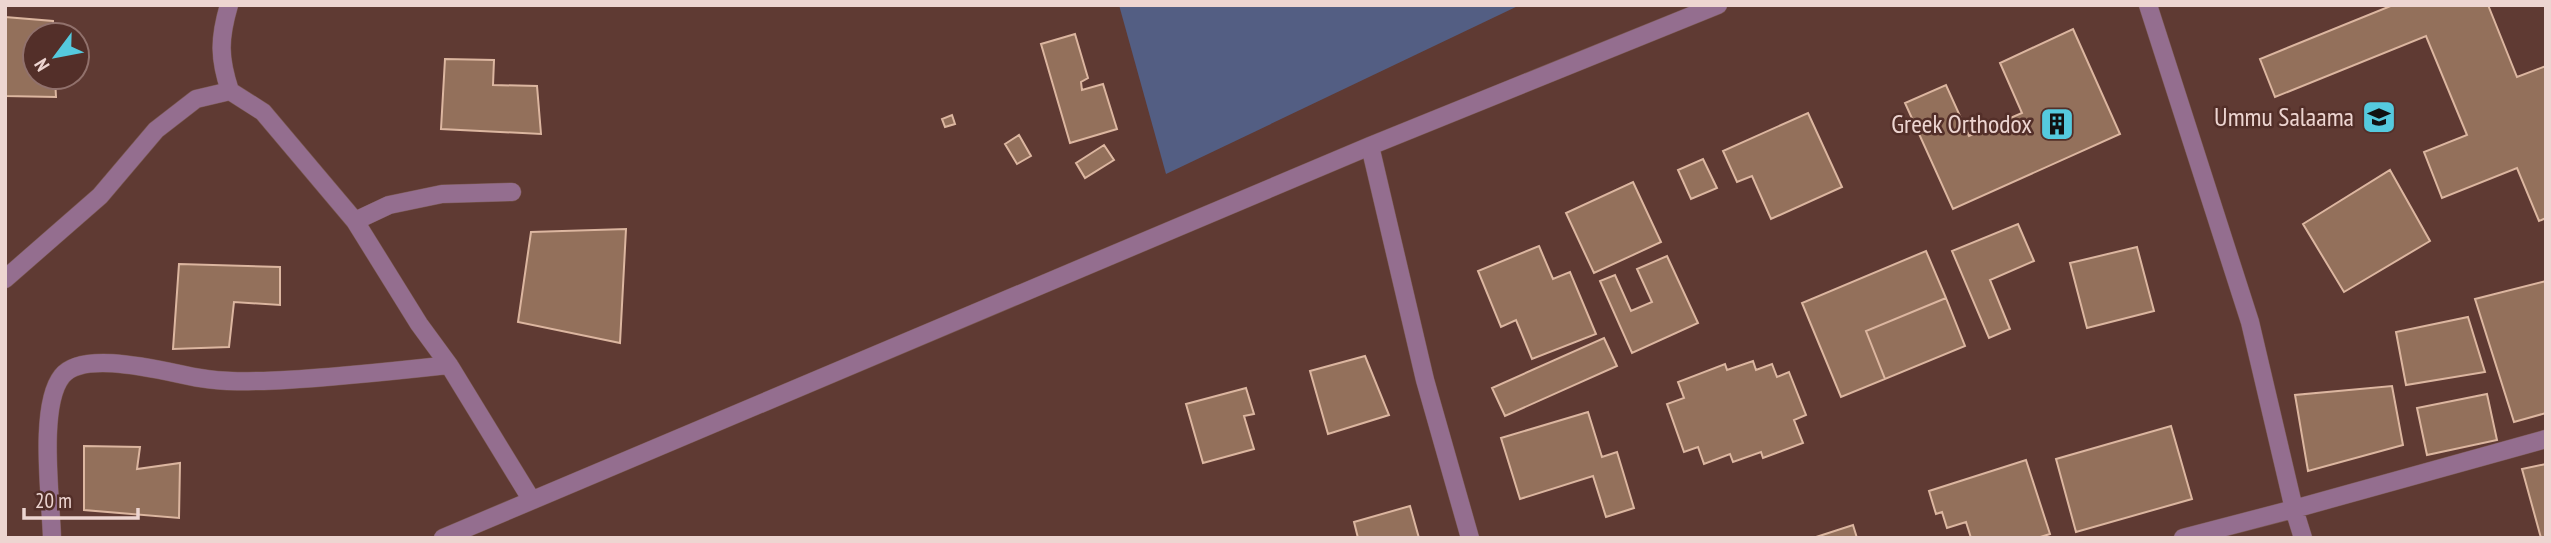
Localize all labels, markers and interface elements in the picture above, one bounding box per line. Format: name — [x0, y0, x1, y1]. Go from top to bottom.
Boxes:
north arrow — [21, 21, 91, 91]
text: N — [29, 54, 54, 76]
school or university icon: Ummu Salaama — [2360, 98, 2398, 136]
place label: Ummu Salaama — [2214, 100, 2354, 133]
building icon: Greek Orthodox — [2038, 105, 2076, 143]
place label: Greek Orthodox — [1891, 107, 2032, 140]
scale bar — [24, 476, 138, 520]
text: 20 m — [35, 487, 72, 514]

